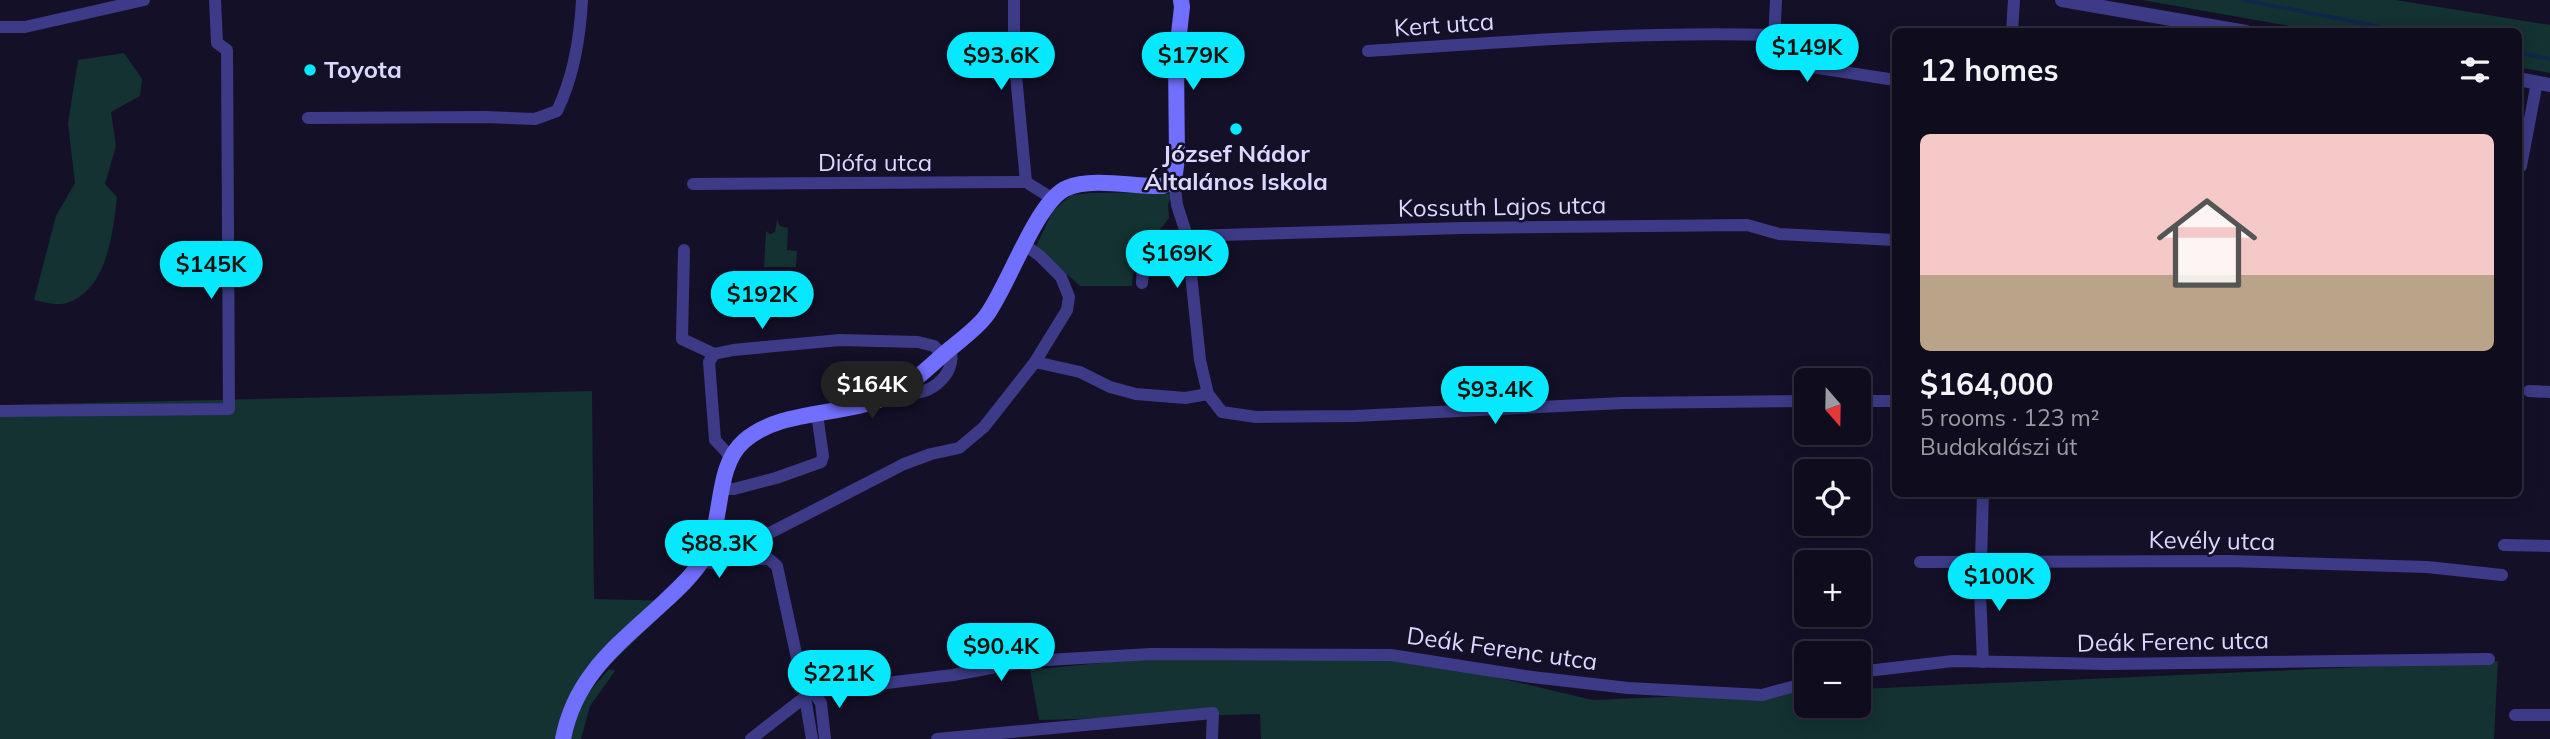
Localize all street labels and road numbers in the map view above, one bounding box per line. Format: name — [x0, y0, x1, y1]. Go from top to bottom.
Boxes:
street label: Kert utca — [1393, 6, 1495, 42]
street label: Diófa utca — [818, 147, 932, 177]
street label: Kossuth Lajos utca — [1398, 189, 1606, 223]
street label: Kevély utca — [2149, 524, 2276, 556]
street label: Deák Ferenc utca — [1405, 620, 1599, 676]
street label: Deák Ferenc utca — [2077, 624, 2269, 658]

